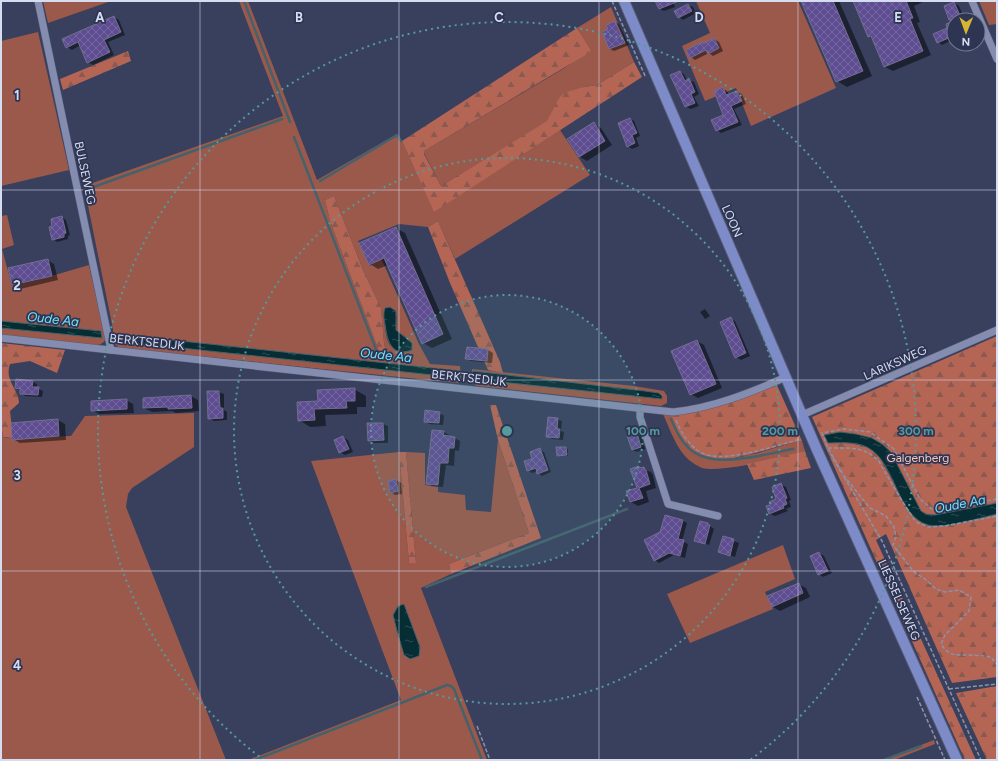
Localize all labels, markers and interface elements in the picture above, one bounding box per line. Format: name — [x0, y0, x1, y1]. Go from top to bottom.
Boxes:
text: A — [95, 10, 105, 25]
text: B — [295, 10, 303, 25]
text: C — [494, 10, 504, 25]
text: D — [694, 10, 704, 25]
text: E — [894, 10, 902, 25]
north arrow — [946, 12, 986, 52]
text: N — [961, 35, 970, 48]
text: 1 — [14, 88, 20, 103]
street label: BULSEWEG — [71, 140, 99, 206]
street label: LOON — [719, 203, 745, 239]
text: 2 — [13, 278, 21, 293]
water label: Oude Aa — [26, 309, 80, 329]
street label: BERKTSEDIJK — [109, 331, 186, 353]
street label: LARIKSWEG — [861, 343, 929, 383]
water label: Oude Aa — [359, 345, 413, 365]
street label: BERKTSEDIJK — [431, 367, 508, 389]
centre of rings — [500, 424, 514, 438]
text: 100 m — [626, 424, 660, 438]
text: 200 m — [762, 424, 798, 438]
text: 300 m — [898, 424, 934, 438]
park label: Galgenberg — [887, 451, 949, 465]
text: 3 — [13, 468, 21, 483]
water label: Oude Aa — [933, 492, 987, 516]
street label: LIESSELSEWEG — [875, 557, 923, 643]
text: 4 — [13, 658, 21, 673]

